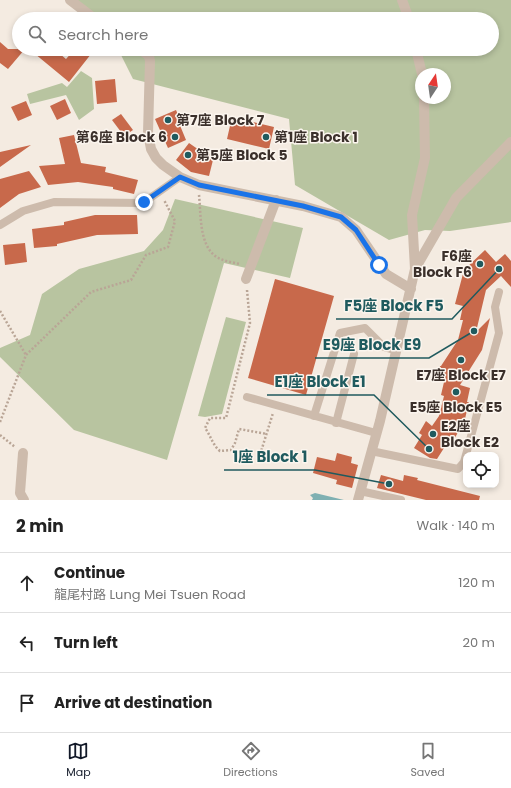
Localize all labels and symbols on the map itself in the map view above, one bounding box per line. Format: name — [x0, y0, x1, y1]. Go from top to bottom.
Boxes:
north arrow — [415, 68, 451, 104]
place label: 第7座 Block 7 — [176, 110, 265, 130]
marker: 第7座 Block 7 — [163, 115, 173, 125]
place label: 第6座 Block 6 — [76, 127, 167, 147]
place label: 第1座 Block 1 — [274, 127, 358, 147]
marker: 第6座 Block 6 — [170, 132, 180, 142]
marker: 第1座 Block 1 — [261, 132, 271, 142]
place label: 第5座 Block 5 — [196, 145, 288, 165]
marker: 第5座 Block 5 — [183, 150, 193, 160]
route end — [135, 193, 153, 211]
place label: F6座 Block F6 — [413, 246, 472, 282]
route start — [370, 256, 388, 274]
marker: F6座 Block F6 — [475, 259, 485, 269]
callout: F5座 Block F5 — [336, 292, 452, 319]
text: F5座 Block F5 — [344, 295, 444, 316]
callout: E9座 Block E9 — [315, 331, 429, 358]
text: E9座 Block E9 — [323, 334, 421, 355]
marker: E7座 Block E7 — [456, 355, 466, 365]
place label: E7座 Block E7 — [416, 365, 506, 385]
callout: E1座 Block E1 — [267, 368, 374, 395]
text: E1座 Block E1 — [274, 371, 366, 392]
marker: E5座 Block E5 — [451, 387, 461, 397]
place label: E5座 Block E5 — [410, 397, 502, 417]
place label: E2座 Block E2 — [441, 416, 499, 452]
marker: E2座 Block E2 — [428, 429, 438, 439]
callout: 1座 Block 1 — [224, 443, 315, 470]
text: 1座 Block 1 — [233, 446, 307, 467]

